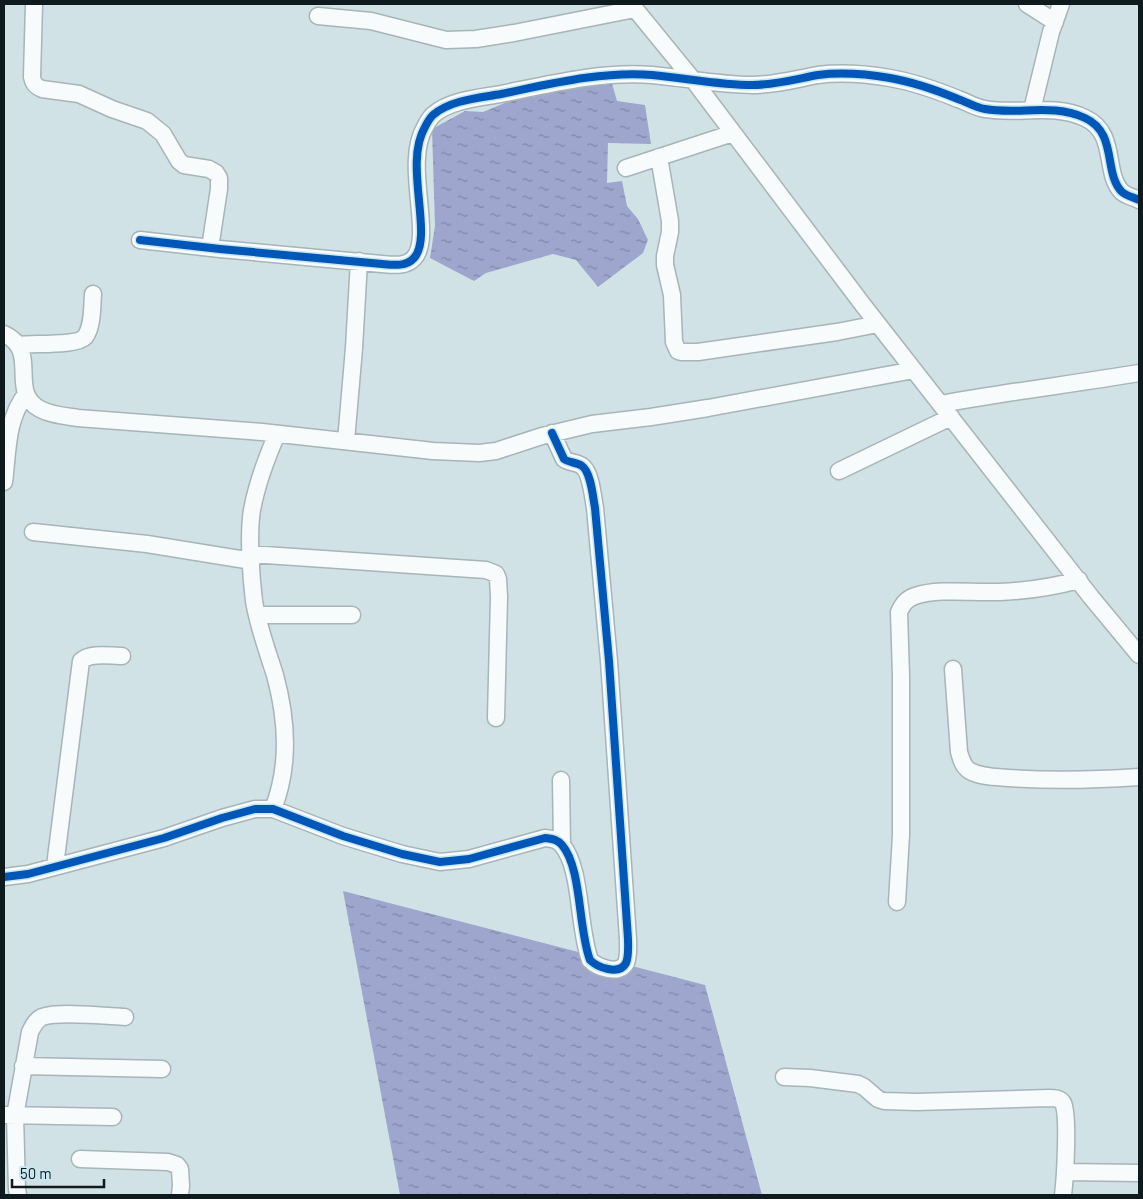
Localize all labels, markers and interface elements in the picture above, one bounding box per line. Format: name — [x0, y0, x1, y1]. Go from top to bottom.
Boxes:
scale bar — [12, 1156, 105, 1188]
text: 50 m — [20, 1164, 52, 1182]

